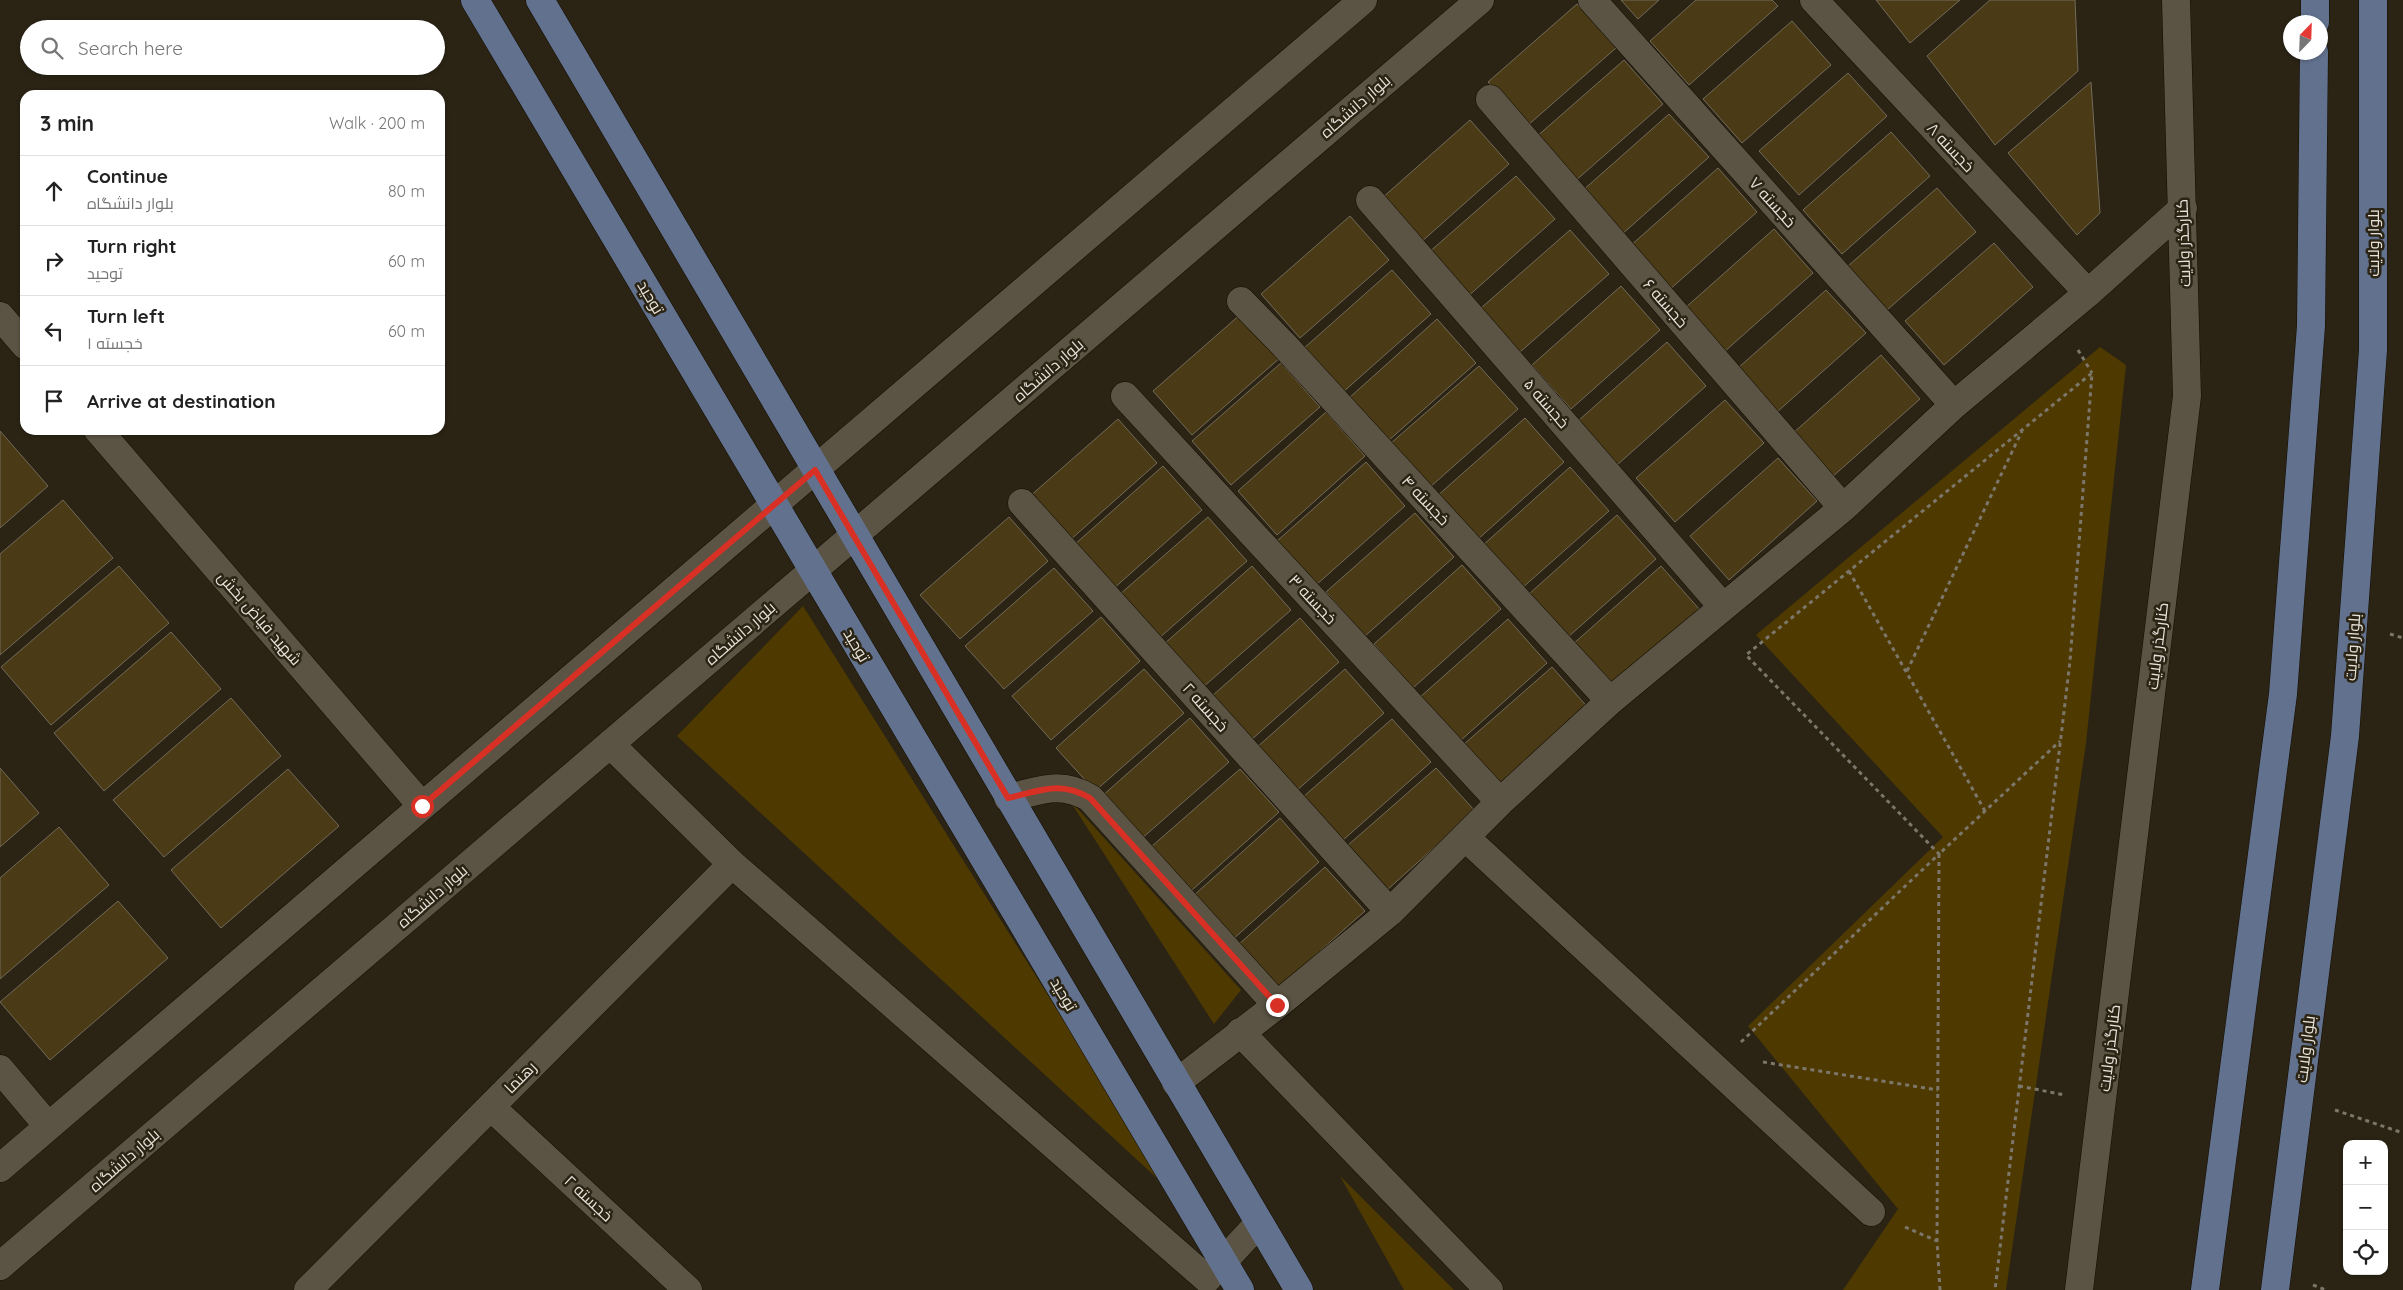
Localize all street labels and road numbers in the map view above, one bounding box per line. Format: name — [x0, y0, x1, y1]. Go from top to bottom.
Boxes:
street label: بلوار دانشگاه — [1316, 70, 1394, 142]
street label: خجسته ۸ — [1923, 118, 1979, 176]
street label: خجسته ۷ — [1745, 173, 1801, 231]
street label: کنارگذر ولایت — [2171, 199, 2195, 287]
street label: بلوار ولایت — [2363, 209, 2383, 277]
street label: خجسته ۶ — [1639, 274, 1693, 332]
street label: توحید — [633, 277, 669, 318]
street label: بلوار دانشگاه — [1009, 334, 1087, 406]
street label: خجسته ۵ — [1520, 374, 1574, 432]
street label: خجسته ۴ — [1398, 471, 1454, 529]
street label: شهید فیاض بخش — [213, 567, 306, 670]
street label: خجسته ۳ — [1285, 570, 1341, 628]
street label: بلوار دانشگاه — [701, 597, 779, 669]
street label: کنارگذر ولایت — [2142, 601, 2172, 691]
street label: بلوار ولایت — [2340, 613, 2364, 681]
street label: توحید — [839, 625, 875, 666]
street label: خجسته ۲ — [1179, 678, 1233, 736]
street label: بلوار دانشگاه — [393, 860, 471, 932]
street label: توحید — [1046, 974, 1082, 1015]
street label: کنارگذر ولایت — [2094, 1003, 2124, 1093]
street label: بلوار ولایت — [2291, 1014, 2319, 1084]
street label: رهنما — [500, 1057, 540, 1097]
street label: بلوار دانشگاه — [85, 1124, 163, 1196]
street label: خجسته ۲ — [561, 1171, 617, 1225]

